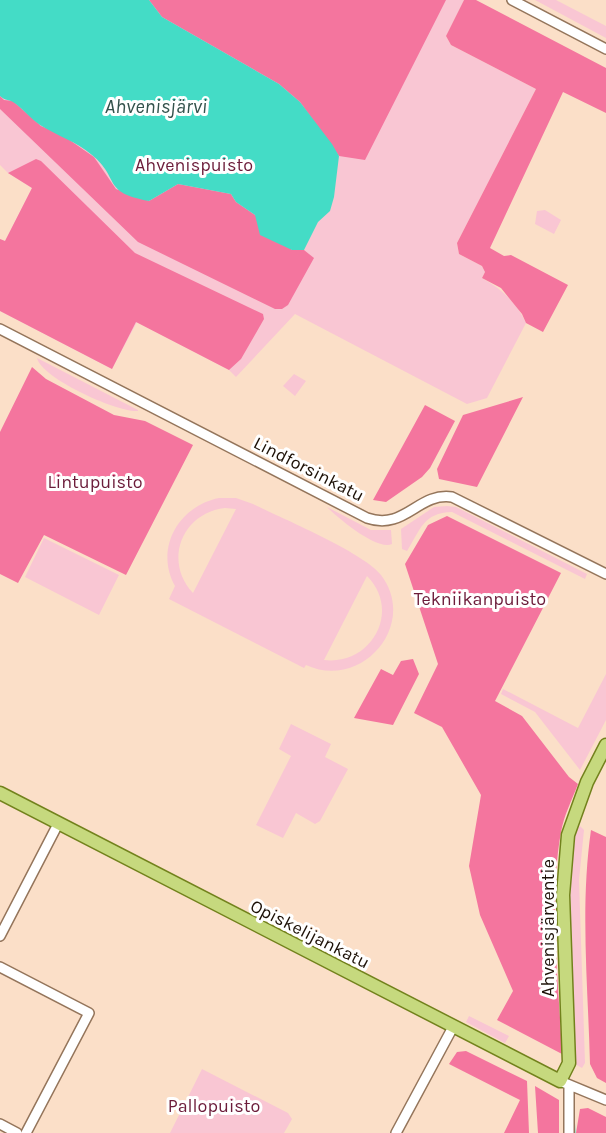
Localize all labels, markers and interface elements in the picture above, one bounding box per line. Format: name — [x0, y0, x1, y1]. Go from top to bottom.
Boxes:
water label: Ahvenisjärvi — [105, 95, 207, 118]
park label: Ahvenispuisto — [135, 154, 253, 176]
street label: Lindforsinkatu — [250, 432, 368, 506]
park label: Lintupuisto — [47, 471, 143, 493]
park label: Tekniikanpuisto — [414, 588, 546, 610]
street label: Ahvenisjärventie — [537, 859, 559, 997]
street label: Opiskelijankatu — [247, 894, 373, 974]
park label: Pallopuisto — [168, 1095, 260, 1117]

